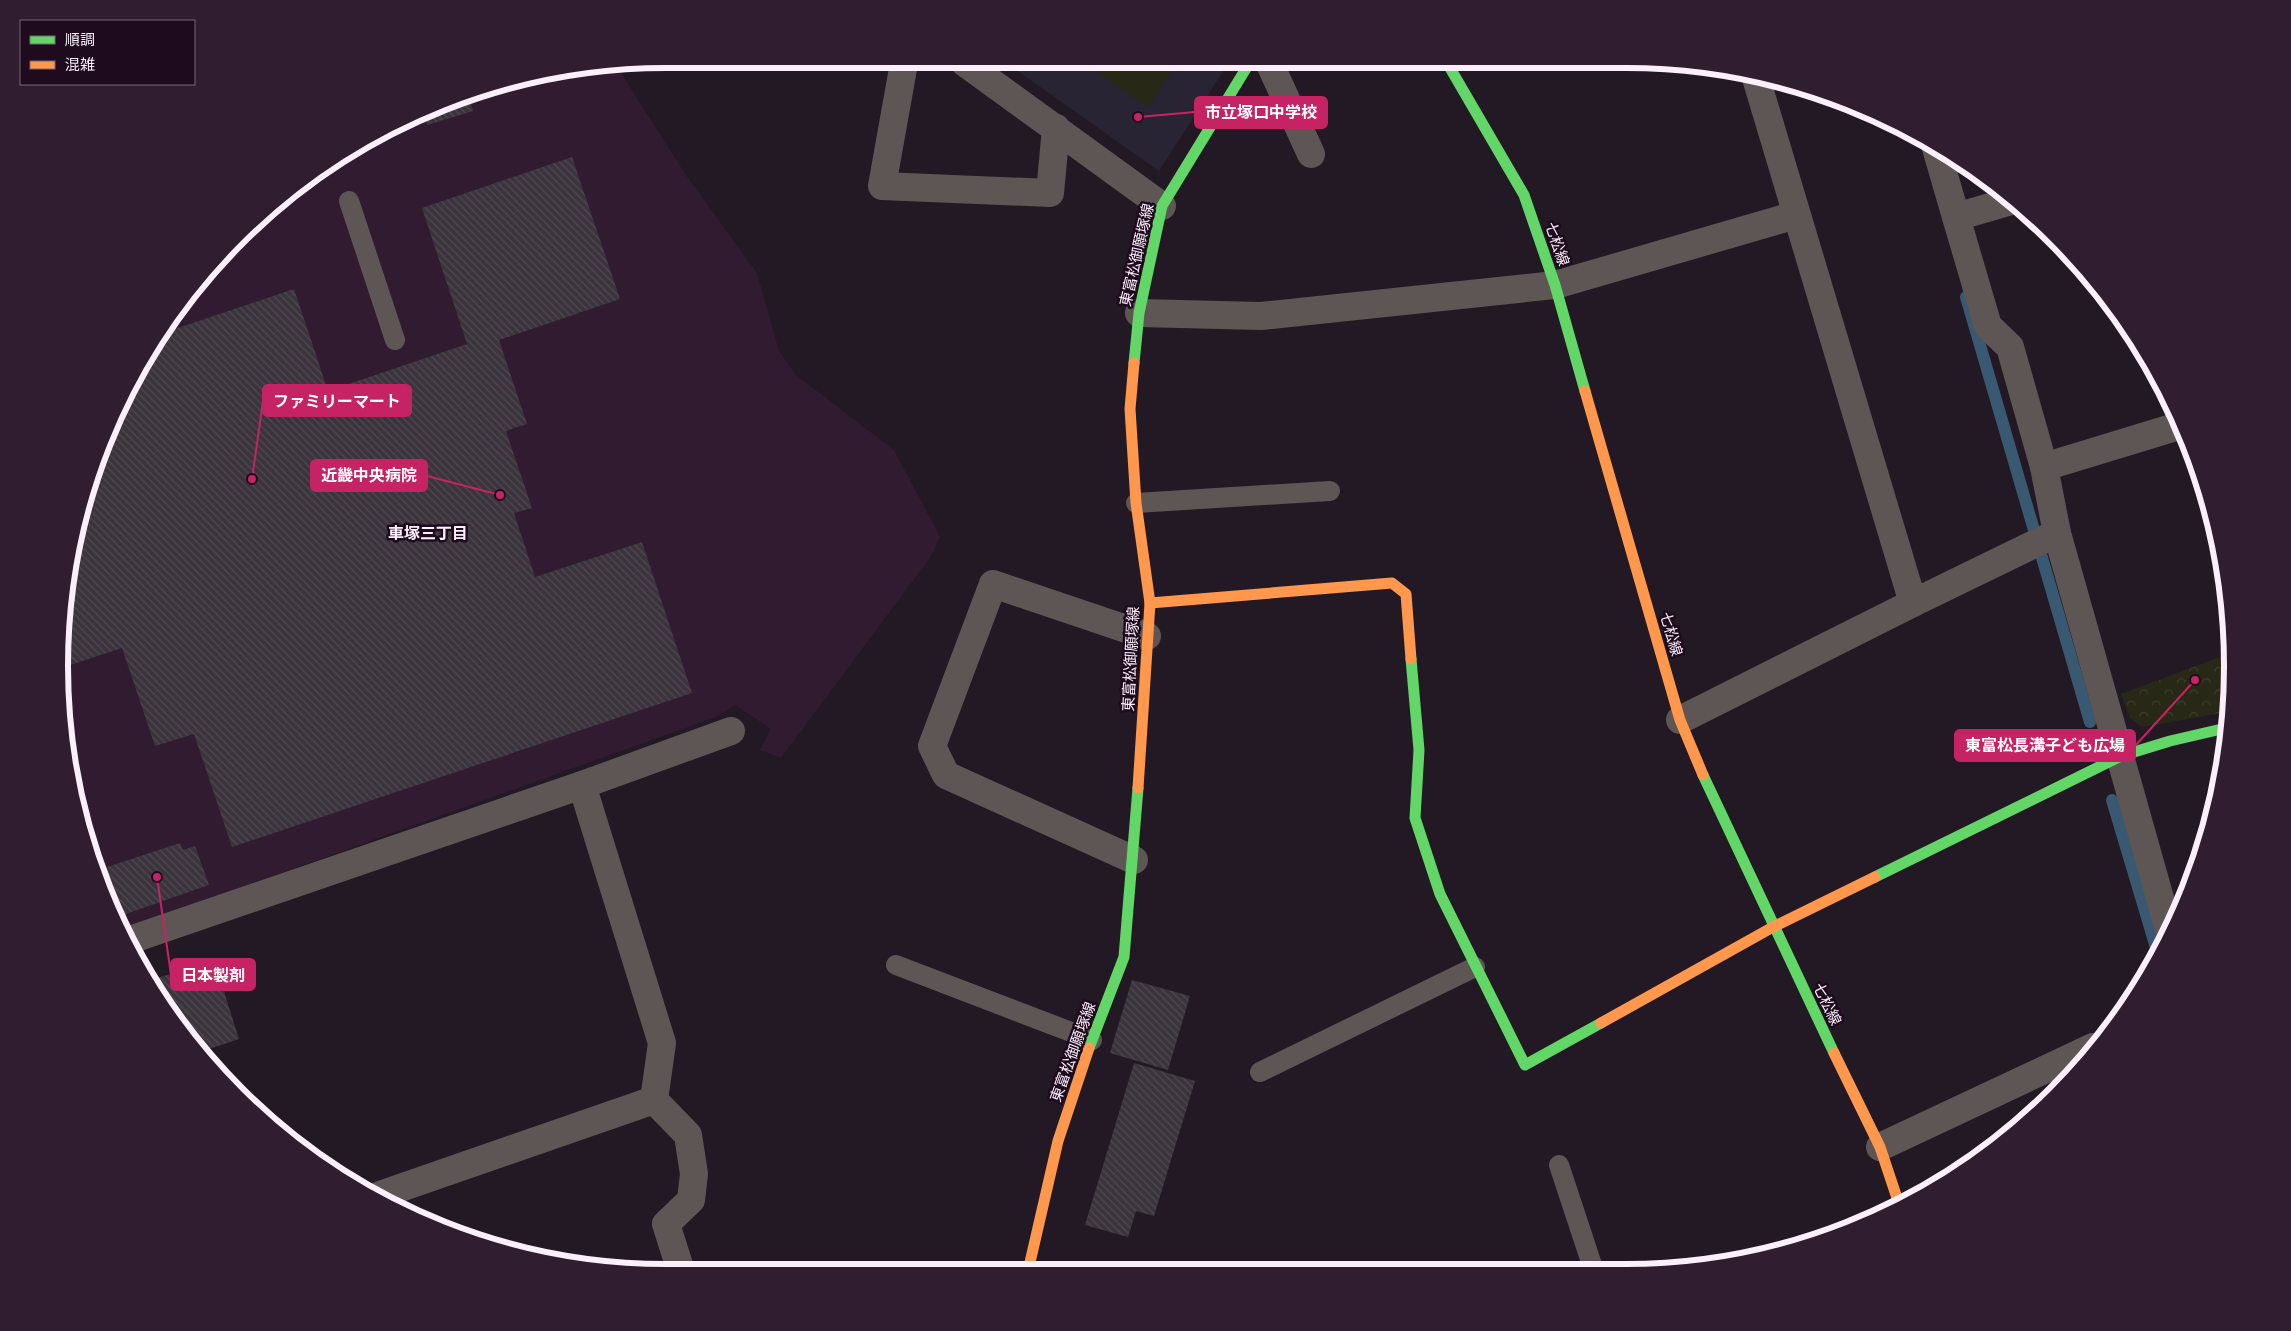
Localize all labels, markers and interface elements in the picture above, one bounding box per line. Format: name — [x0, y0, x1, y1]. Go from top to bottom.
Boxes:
legend — [20, 20, 195, 85]
text: 順調 — [65, 31, 95, 49]
text: 混雑 — [65, 56, 95, 74]
callout: 市立塚口中学校 — [1195, 97, 1327, 128]
text: 市立塚口中学校 — [1205, 103, 1317, 122]
street label: 東富松御願塚線 — [1116, 202, 1158, 308]
street label: 七松線 — [1541, 220, 1573, 268]
callout: ファミリーマート — [263, 385, 411, 416]
text: ファミリーマート — [273, 392, 401, 411]
callout: 近畿中央病院 — [311, 460, 427, 491]
text: 近畿中央病院 — [321, 466, 417, 485]
district label: 車塚三丁目 — [388, 524, 468, 543]
street label: 東富松御願塚線 — [1119, 606, 1143, 712]
street label: 七松線 — [1656, 610, 1686, 658]
callout: 東富松長溝子ども広場 — [1955, 730, 2135, 761]
text: 東富松長溝子ども広場 — [1965, 736, 2125, 755]
callout: 日本製剤 — [171, 959, 255, 990]
text: 日本製剤 — [181, 966, 245, 985]
street label: 七松線 — [1809, 980, 1845, 1028]
street label: 東富松御願塚線 — [1047, 1000, 1099, 1104]

